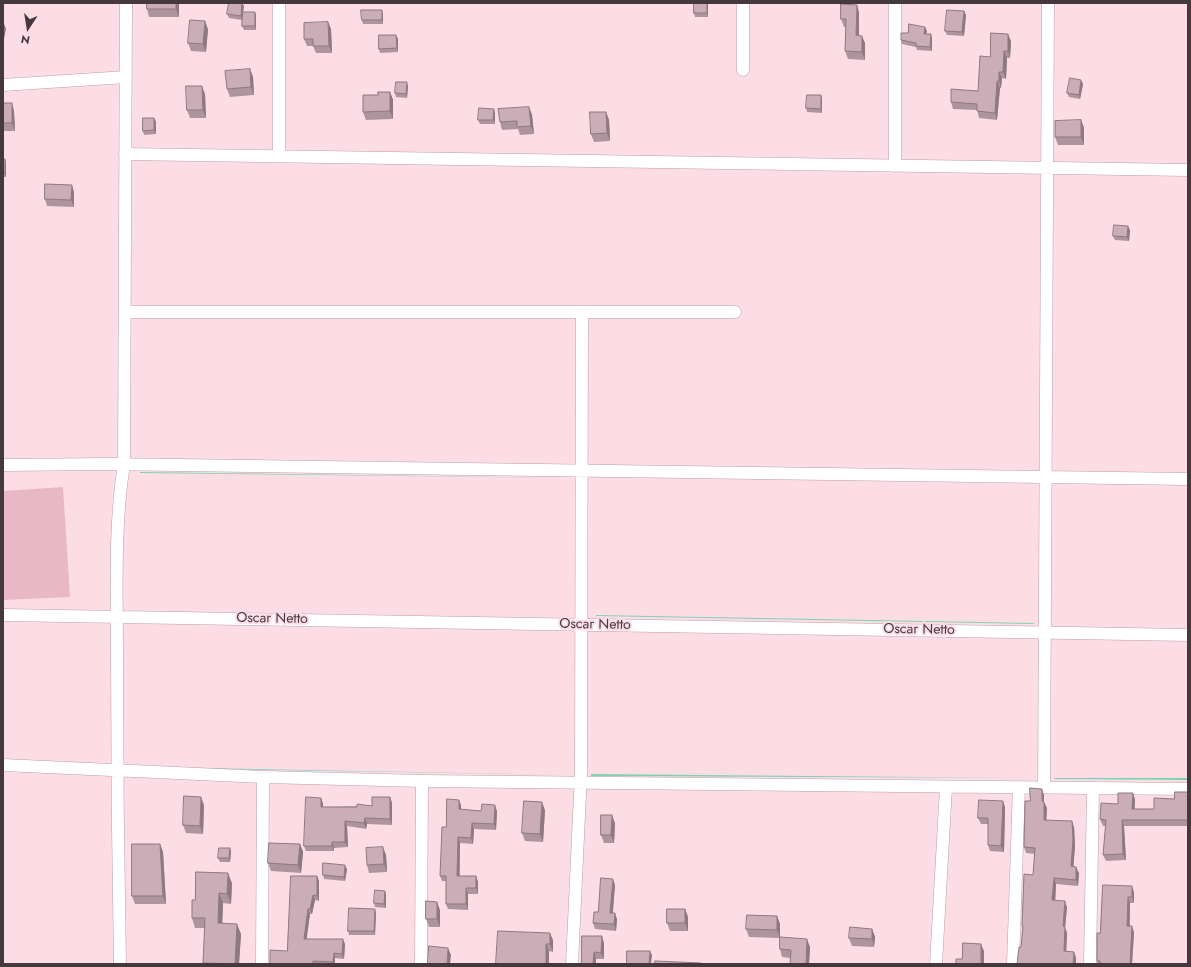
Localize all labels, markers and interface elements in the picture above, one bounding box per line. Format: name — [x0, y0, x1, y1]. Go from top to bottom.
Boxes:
north arrow — [8, 8, 48, 48]
text: N — [20, 31, 31, 48]
street label: Oscar Netto — [236, 610, 308, 628]
street label: Oscar Netto — [559, 616, 631, 634]
street label: Oscar Netto — [883, 621, 955, 639]

